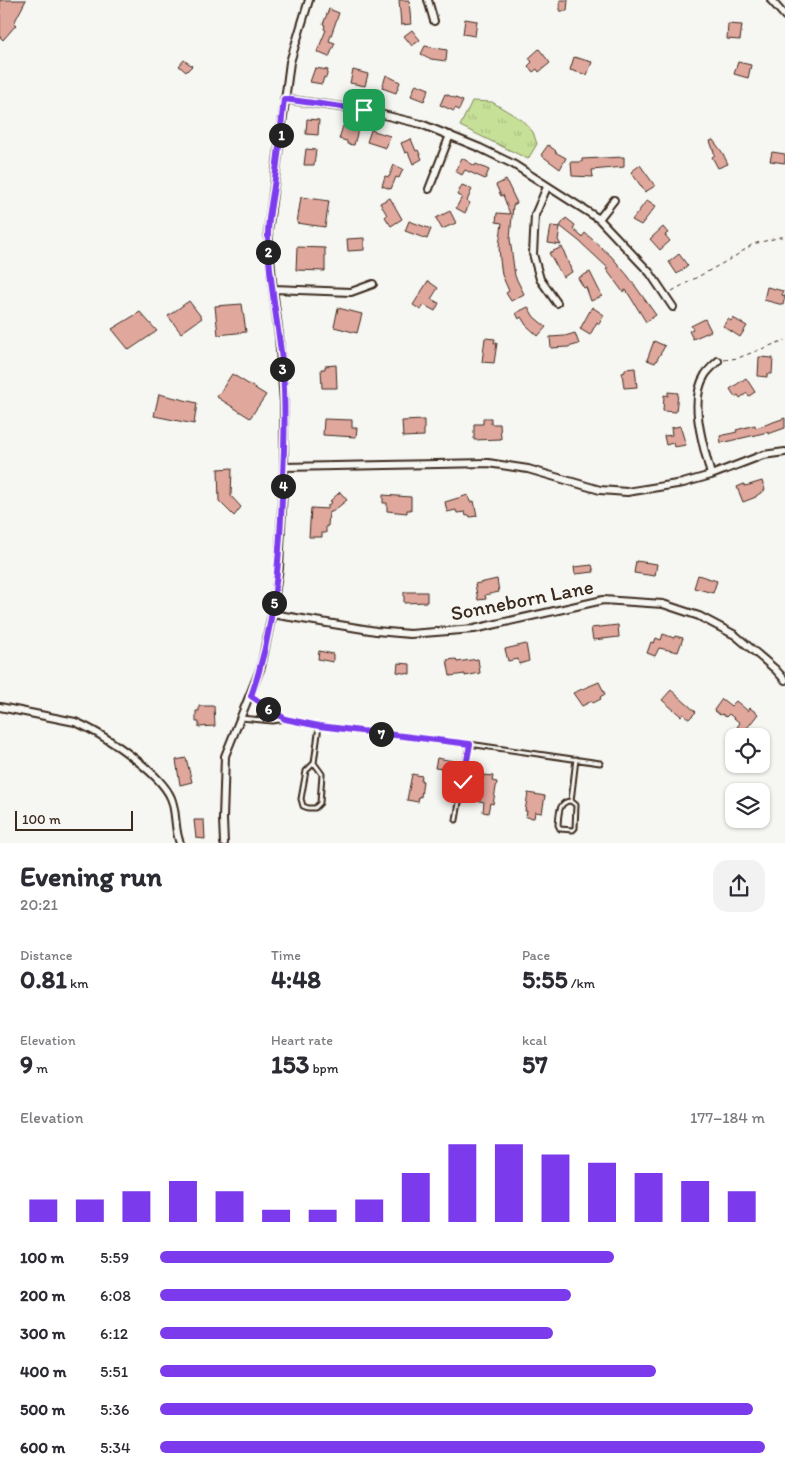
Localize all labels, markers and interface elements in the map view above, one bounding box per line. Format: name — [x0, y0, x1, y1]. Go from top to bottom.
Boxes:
pin — [343, 89, 385, 131]
icon: arrive — [350, 96, 378, 124]
pin: 1 — [268, 122, 294, 148]
text: 1 — [278, 127, 285, 144]
pin: 2 — [256, 240, 280, 264]
text: 2 — [265, 244, 272, 261]
pin: 3 — [270, 356, 294, 382]
text: 3 — [279, 361, 286, 378]
pin: 4 — [270, 474, 296, 498]
text: 4 — [279, 478, 288, 495]
street label: Sonneborn Lane — [448, 573, 595, 626]
pin: 5 — [262, 590, 286, 616]
text: 5 — [271, 595, 278, 612]
pin: 6 — [256, 696, 280, 722]
text: 6 — [265, 701, 272, 718]
pin: 7 — [368, 722, 394, 746]
text: 7 — [378, 726, 385, 743]
map controls — [725, 728, 770, 828]
button: locate — [725, 728, 770, 773]
pin — [442, 761, 484, 803]
icon: check — [449, 768, 477, 796]
button: layers — [725, 783, 770, 828]
scale bar — [15, 808, 132, 831]
text: 100 m — [22, 811, 61, 828]
text: Evening run — [20, 859, 162, 893]
button: share — [713, 860, 765, 912]
text: 20:21 — [20, 895, 58, 914]
text: Distance — [20, 947, 72, 964]
text: Time — [271, 947, 301, 964]
text: Pace — [522, 947, 550, 964]
text: 0.81 — [20, 964, 67, 994]
text: 4:48 — [271, 964, 321, 994]
text: 5:55 — [522, 964, 568, 994]
text: km — [67, 975, 89, 992]
text: /km — [568, 975, 595, 992]
text: Elevation — [20, 1032, 76, 1049]
text: Heart rate — [271, 1032, 333, 1049]
text: kcal — [522, 1032, 547, 1049]
text: 9 — [20, 1049, 33, 1079]
text: 153 — [271, 1049, 309, 1079]
text: 57 — [522, 1049, 548, 1079]
text: m — [33, 1060, 48, 1077]
text: bpm — [309, 1060, 338, 1077]
text: Elevation — [20, 1108, 84, 1127]
text: 177–184 m — [690, 1108, 765, 1127]
text: 100 m — [20, 1248, 64, 1267]
text: 5:59 — [100, 1248, 129, 1267]
text: 200 m — [20, 1286, 65, 1305]
text: 6:08 — [100, 1286, 131, 1305]
text: 300 m — [20, 1324, 66, 1343]
text: 6:12 — [100, 1324, 128, 1343]
text: 400 m — [20, 1362, 66, 1381]
text: 5:51 — [100, 1362, 128, 1381]
text: 500 m — [20, 1400, 65, 1419]
text: 5:36 — [100, 1400, 130, 1419]
text: 600 m — [20, 1438, 65, 1457]
text: 5:34 — [100, 1438, 131, 1457]

